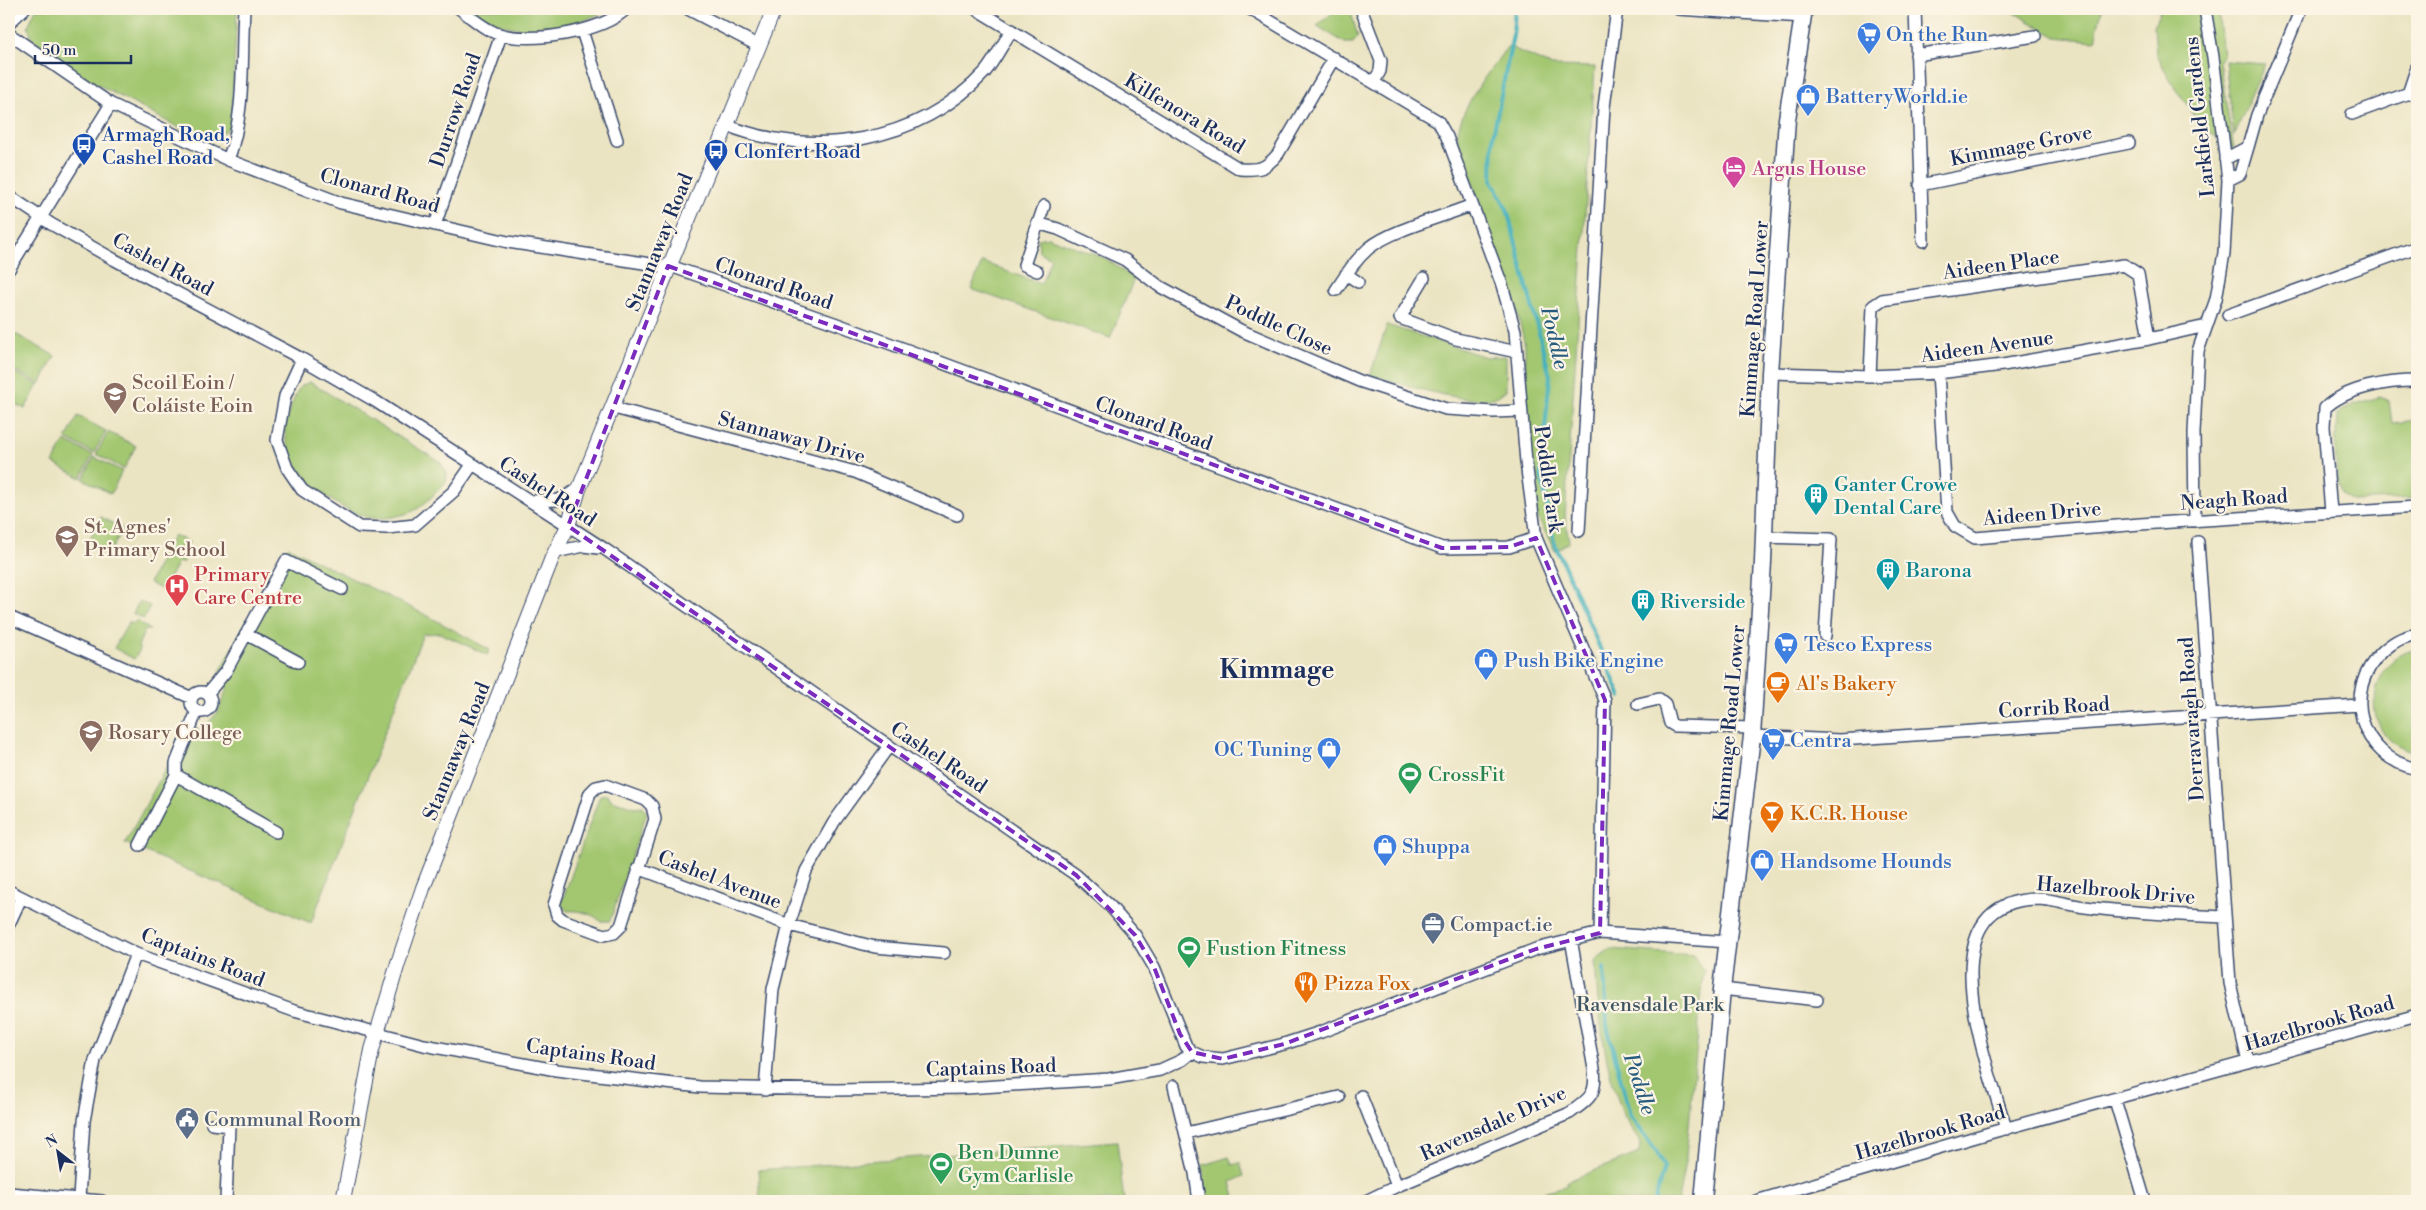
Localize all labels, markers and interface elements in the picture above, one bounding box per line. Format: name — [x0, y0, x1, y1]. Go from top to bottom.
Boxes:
supermarket icon: On the Run — [1856, 21, 1882, 55]
place label: On the Run — [1886, 23, 1988, 48]
scale bar — [35, 32, 131, 64]
street label: Larkfield Gardens — [2180, 35, 2221, 198]
text: 50 m — [42, 41, 76, 60]
street label: Durrow Road — [425, 49, 488, 171]
street label: Kilfenora Road — [1119, 68, 1250, 160]
shop icon: BatteryWorld.ie — [1795, 83, 1821, 117]
place label: BatteryWorld.ie — [1825, 85, 1968, 110]
street label: Kimmage Grove — [1948, 120, 2095, 173]
place label: Armagh Road, Cashel Road — [101, 123, 230, 171]
bus stop icon: Armagh Road, Cashel Road — [71, 132, 97, 166]
bus stop icon: Clonfert Road — [703, 138, 729, 172]
place label: Clonfert Road — [734, 140, 861, 165]
hotel icon: Argus House — [1721, 155, 1747, 189]
place label: Argus House — [1751, 157, 1866, 182]
street label: Clonard Road — [317, 163, 443, 220]
street label: Stannaway Road — [621, 169, 700, 315]
street label: Kimmage Road Lower — [1736, 219, 1775, 419]
street label: Cashel Road — [107, 228, 218, 303]
street label: Aideen Place — [1940, 245, 2061, 286]
street label: Clonard Road — [711, 253, 836, 317]
street label: Poddle Close — [1220, 290, 1336, 362]
water label: Poddle — [1534, 304, 1574, 372]
street label: Aideen Avenue — [1918, 326, 2055, 369]
place label: Scoil Eoin / Coláiste Eoin — [132, 371, 253, 419]
school or university icon: Scoil Eoin / Coláiste Eoin — [102, 381, 128, 415]
street label: Clonard Road — [1091, 392, 1216, 457]
street label: Stannaway Drive — [715, 407, 868, 470]
street label: Poddle Park — [1528, 424, 1568, 536]
street label: Cashel Road — [494, 452, 601, 533]
place label: Ganter Crowe Dental Care — [1834, 473, 1957, 521]
building icon: Ganter Crowe Dental Care — [1803, 482, 1829, 516]
street label: Neagh Road — [2180, 484, 2289, 517]
street label: Aideen Drive — [1981, 497, 2102, 532]
place label: St. Agnes' Primary School — [84, 515, 226, 563]
school or university icon: St. Agnes' Primary School — [54, 524, 80, 558]
building icon: Barona — [1875, 557, 1901, 591]
place label: Barona — [1905, 559, 1973, 584]
place label: Primary Care Centre — [194, 563, 302, 611]
hospital icon: Primary Care Centre — [164, 573, 190, 607]
building icon: Riverside — [1630, 588, 1656, 622]
place label: Riverside — [1660, 590, 1746, 615]
street label: Kimmage Road Lower — [1709, 623, 1752, 823]
supermarket icon: Tesco Express — [1773, 631, 1799, 665]
place label: Tesco Express — [1804, 633, 1932, 658]
street label: Derravaragh Road — [2174, 635, 2211, 802]
shop icon: Push Bike Engine — [1473, 647, 1499, 681]
place label: Push Bike Engine — [1504, 649, 1664, 674]
district label: Kimmage — [1220, 655, 1334, 686]
cafe icon: Al's Bakery — [1765, 670, 1791, 704]
place label: Al's Bakery — [1795, 672, 1897, 697]
street label: Stannaway Road — [418, 678, 497, 824]
street label: Corrib Road — [1998, 692, 2111, 725]
street label: Cashel Road — [885, 717, 992, 800]
school or university icon: Rosary College — [78, 719, 104, 753]
place label: Rosary College — [108, 721, 242, 746]
supermarket icon: Centra — [1760, 727, 1786, 761]
place label: Centra — [1790, 729, 1852, 754]
shop icon: OC Tuning — [1316, 736, 1342, 770]
place label: OC Tuning — [1214, 738, 1313, 763]
sports icon: CrossFit — [1397, 761, 1423, 795]
place label: CrossFit — [1428, 763, 1505, 788]
bar icon: K.C.R. House — [1759, 800, 1785, 834]
place label: K.C.R. House — [1790, 802, 1908, 827]
shop icon: Shuppa — [1372, 833, 1398, 867]
place label: Shuppa — [1402, 835, 1471, 860]
street label: Cashel Avenue — [654, 845, 785, 915]
shop icon: Handsome Hounds — [1749, 848, 1775, 882]
place label: Handsome Hounds — [1780, 850, 1952, 875]
street label: Hazelbrook Drive — [2035, 872, 2196, 911]
office icon: Compact.ie — [1420, 911, 1446, 945]
place label: Compact.ie — [1450, 913, 1553, 938]
street label: Captains Road — [137, 923, 269, 994]
sports icon: Fustion Fitness — [1176, 935, 1202, 969]
place label: Fustion Fitness — [1206, 937, 1346, 962]
restaurant icon: Pizza Fox — [1293, 970, 1319, 1004]
place label: Pizza Fox — [1324, 972, 1411, 997]
street label: Hazelbrook Road — [2241, 991, 2398, 1058]
park label: Ravensdale Park — [1576, 993, 1726, 1018]
street label: Captains Road — [524, 1034, 658, 1077]
water label: Poddle — [1617, 1049, 1661, 1118]
street label: Captains Road — [925, 1054, 1057, 1083]
street label: Ravensdale Drive — [1417, 1081, 1571, 1168]
street label: Hazelbrook Road — [1852, 1100, 2009, 1167]
public building icon: Communal Room — [174, 1106, 200, 1140]
place label: Communal Room — [204, 1108, 362, 1133]
north arrow — [32, 1128, 82, 1178]
text: N — [42, 1131, 61, 1152]
place label: Ben Dunne Gym Carlisle — [957, 1141, 1074, 1189]
sports icon: Ben Dunne Gym Carlisle — [928, 1151, 954, 1185]

